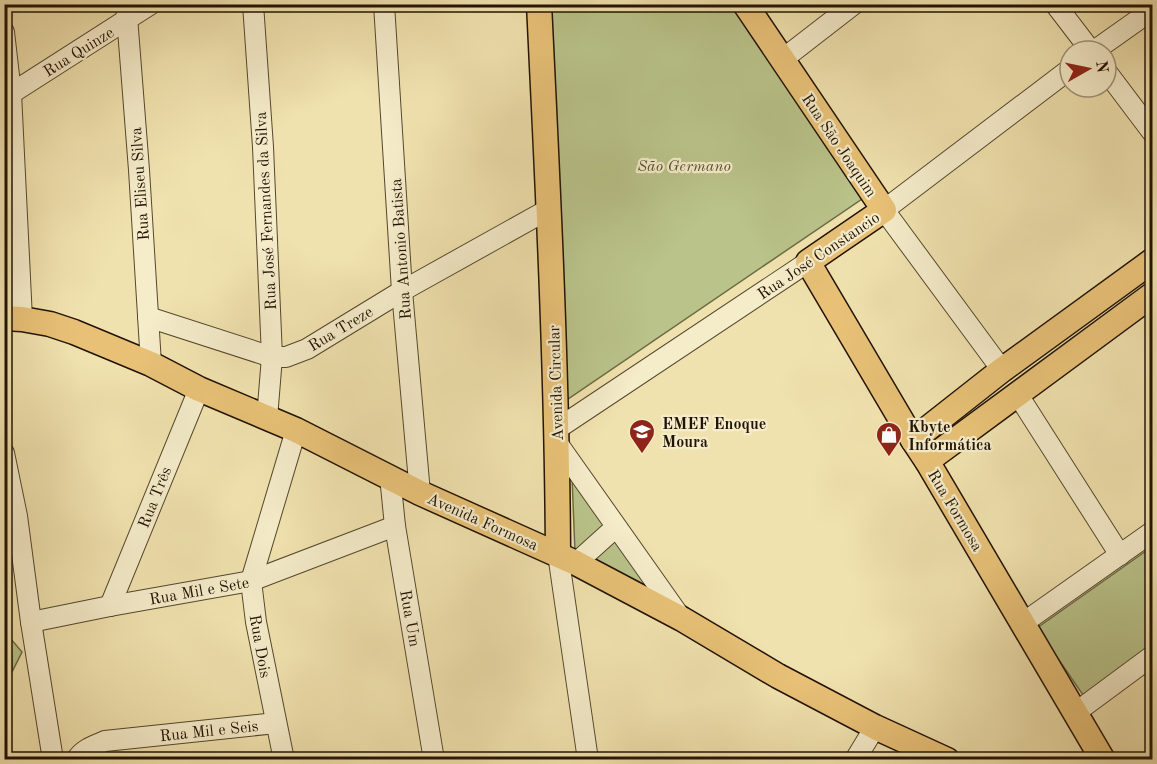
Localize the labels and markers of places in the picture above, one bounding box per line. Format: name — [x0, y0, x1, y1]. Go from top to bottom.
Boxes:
school or university icon: EMEF Enoque Moura — [627, 417, 657, 455]
place label: EMEF Enoque Moura — [662, 417, 766, 451]
shop icon: Kbyte Informática — [874, 420, 904, 458]
place label: Kbyte Informática — [908, 420, 992, 454]

